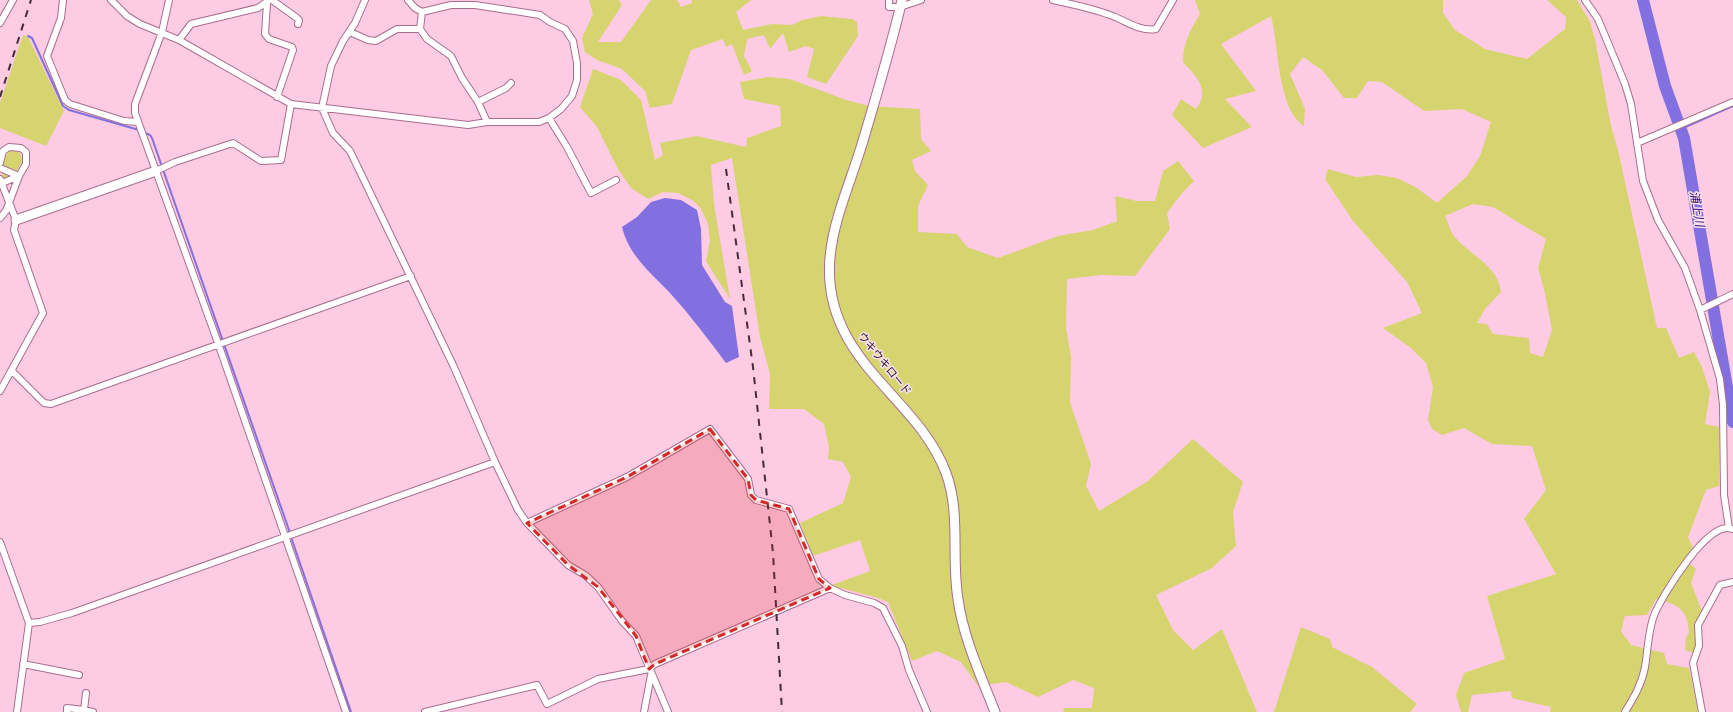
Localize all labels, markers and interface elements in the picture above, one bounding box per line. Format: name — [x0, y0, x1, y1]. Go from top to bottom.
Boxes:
water label: 浦上川 — [1685, 190, 1707, 230]
street label: ウキウキロード — [854, 330, 914, 398]

